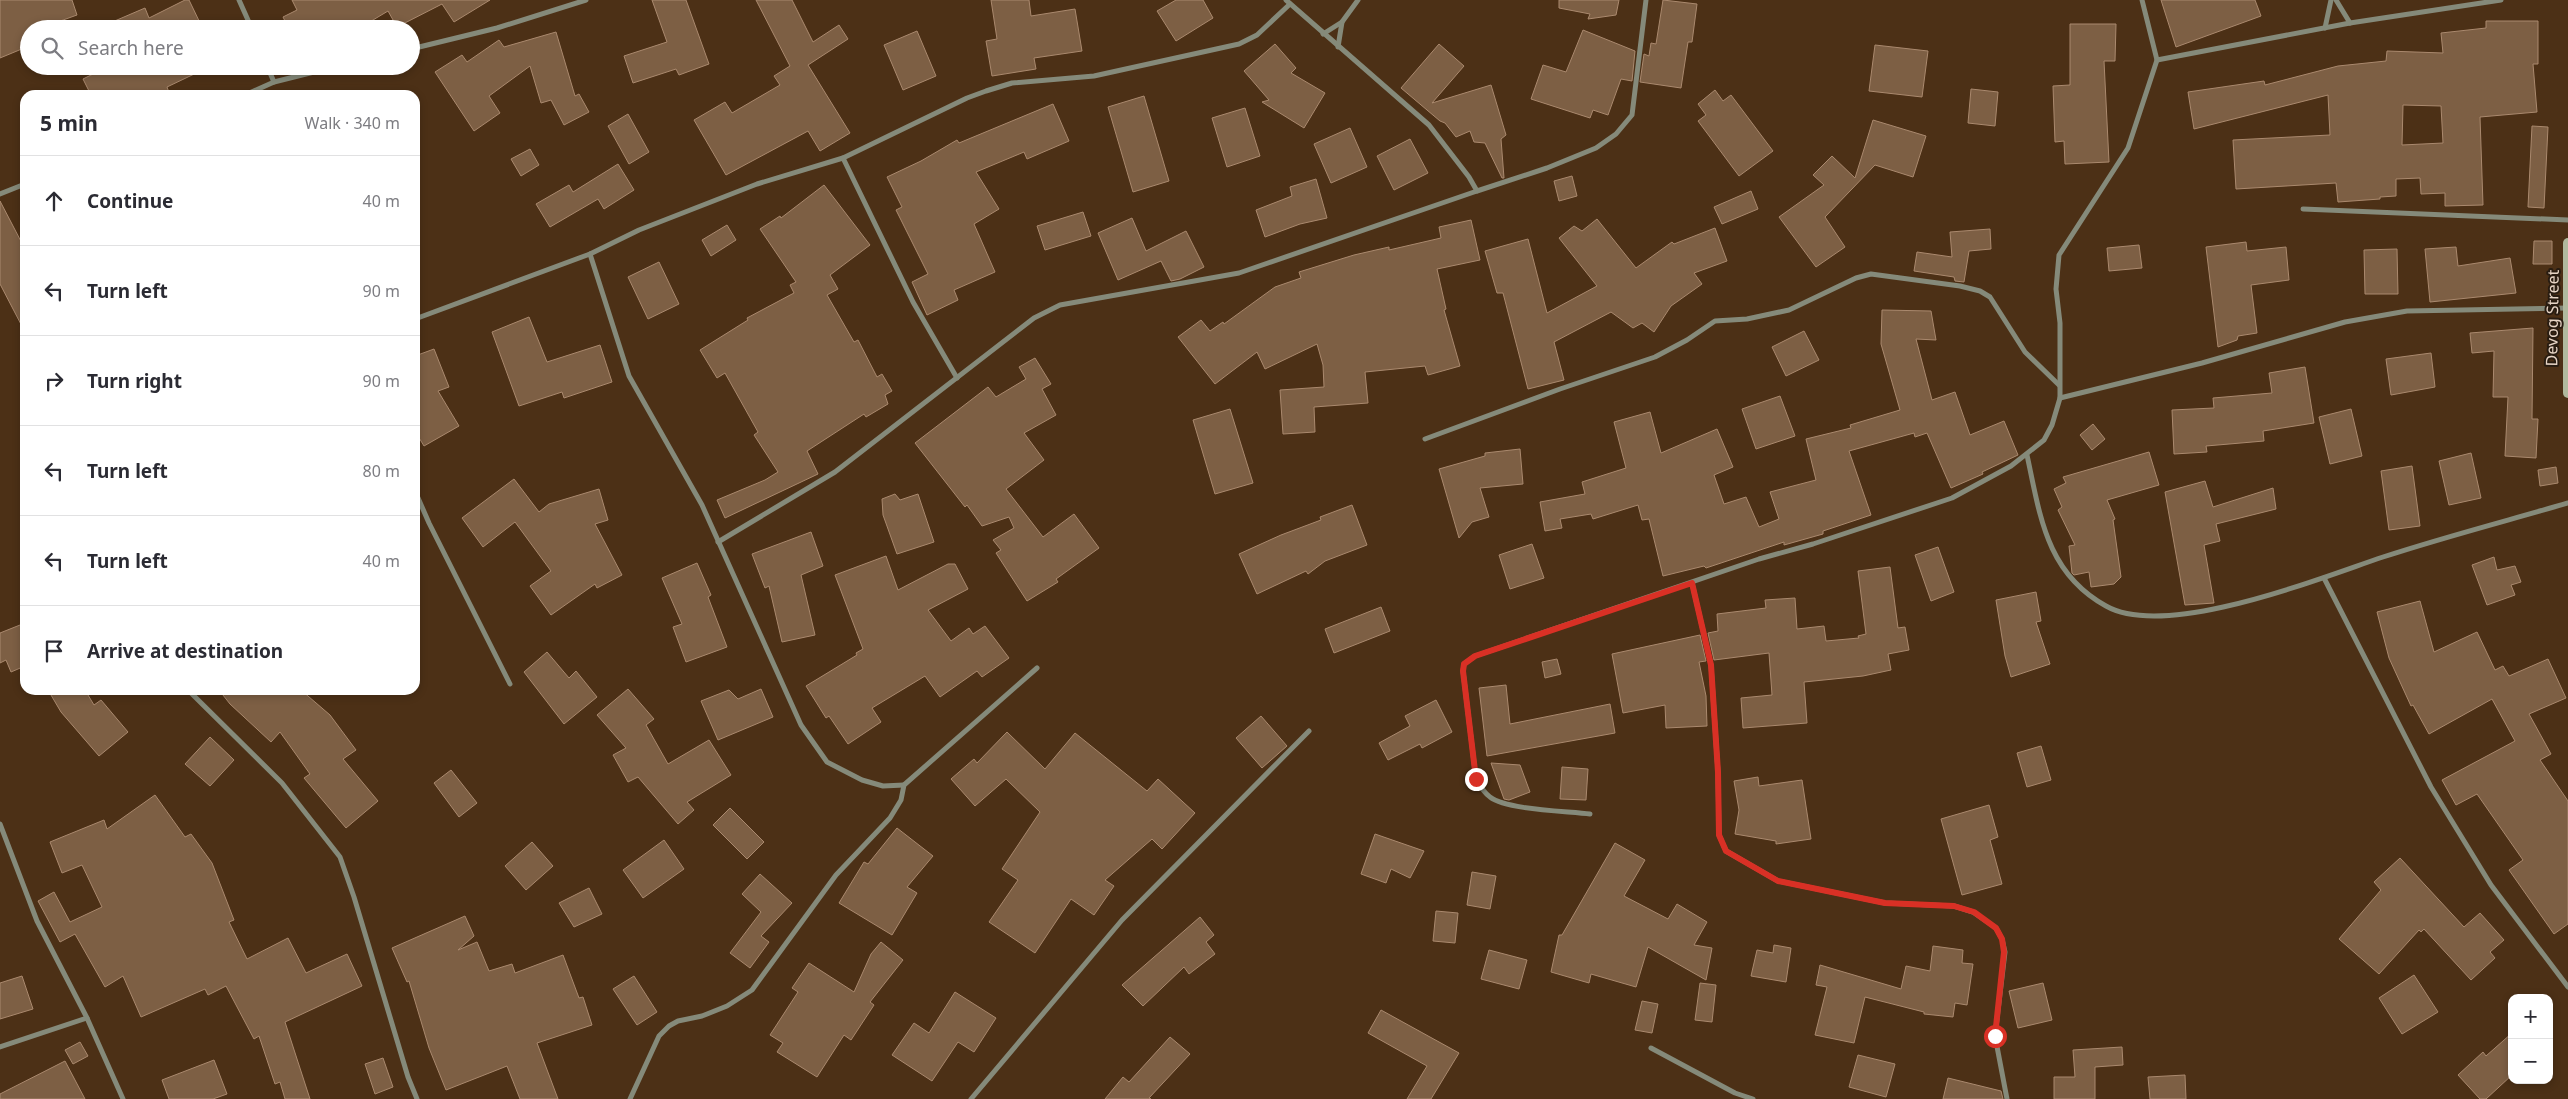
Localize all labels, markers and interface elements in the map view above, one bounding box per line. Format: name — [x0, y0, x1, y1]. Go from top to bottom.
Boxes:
search box — [20, 20, 420, 75]
icon: search — [38, 34, 66, 62]
text: Search here — [78, 35, 184, 61]
text: 5 min — [40, 109, 98, 137]
text: Walk · 340 m — [305, 112, 400, 134]
icon: ahead — [40, 187, 68, 215]
text: Continue — [87, 188, 173, 214]
text: 40 m — [363, 190, 400, 212]
street label: Devog Street — [2540, 269, 2564, 367]
icon: left — [40, 277, 68, 305]
text: Turn left — [87, 278, 168, 304]
text: 90 m — [363, 280, 400, 302]
icon: right — [40, 367, 68, 395]
text: Turn right — [87, 368, 182, 394]
text: 90 m — [363, 370, 400, 392]
icon: left — [40, 457, 68, 485]
text: Turn left — [87, 458, 168, 484]
text: 80 m — [363, 460, 400, 482]
icon: left — [40, 547, 68, 575]
text: Turn left — [87, 548, 168, 574]
text: 40 m — [363, 550, 400, 572]
icon: arrive — [40, 637, 68, 665]
text: Arrive at destination — [87, 638, 283, 664]
route end — [1465, 768, 1488, 791]
map controls — [2508, 994, 2553, 1084]
button: + — [2508, 994, 2553, 1039]
route start — [1984, 1025, 2007, 1048]
button: − — [2508, 1039, 2553, 1084]

